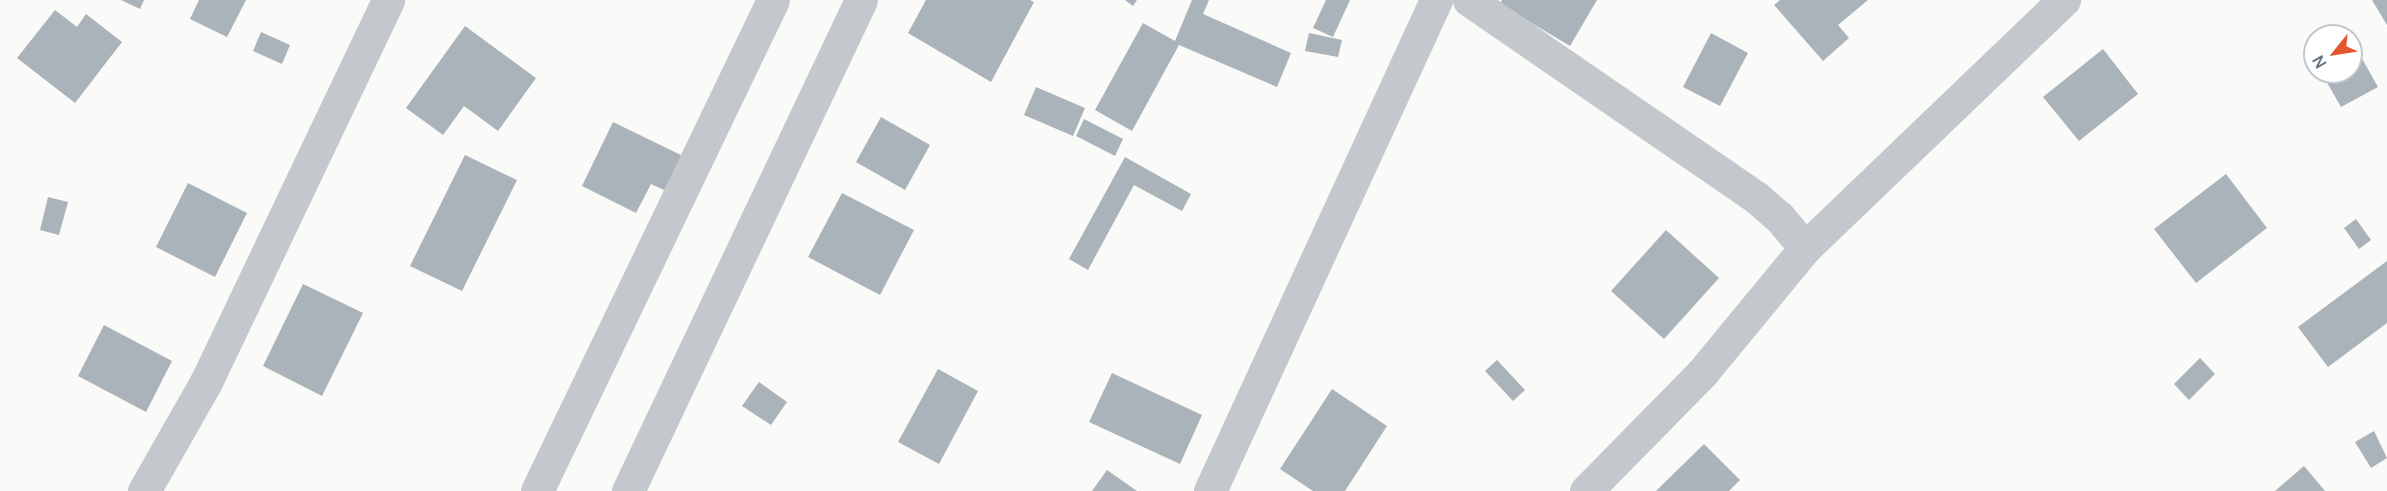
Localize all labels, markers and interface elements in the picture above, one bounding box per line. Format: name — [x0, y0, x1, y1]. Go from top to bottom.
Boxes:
north arrow — [2303, 24, 2363, 84]
text: N — [2307, 52, 2332, 72]

